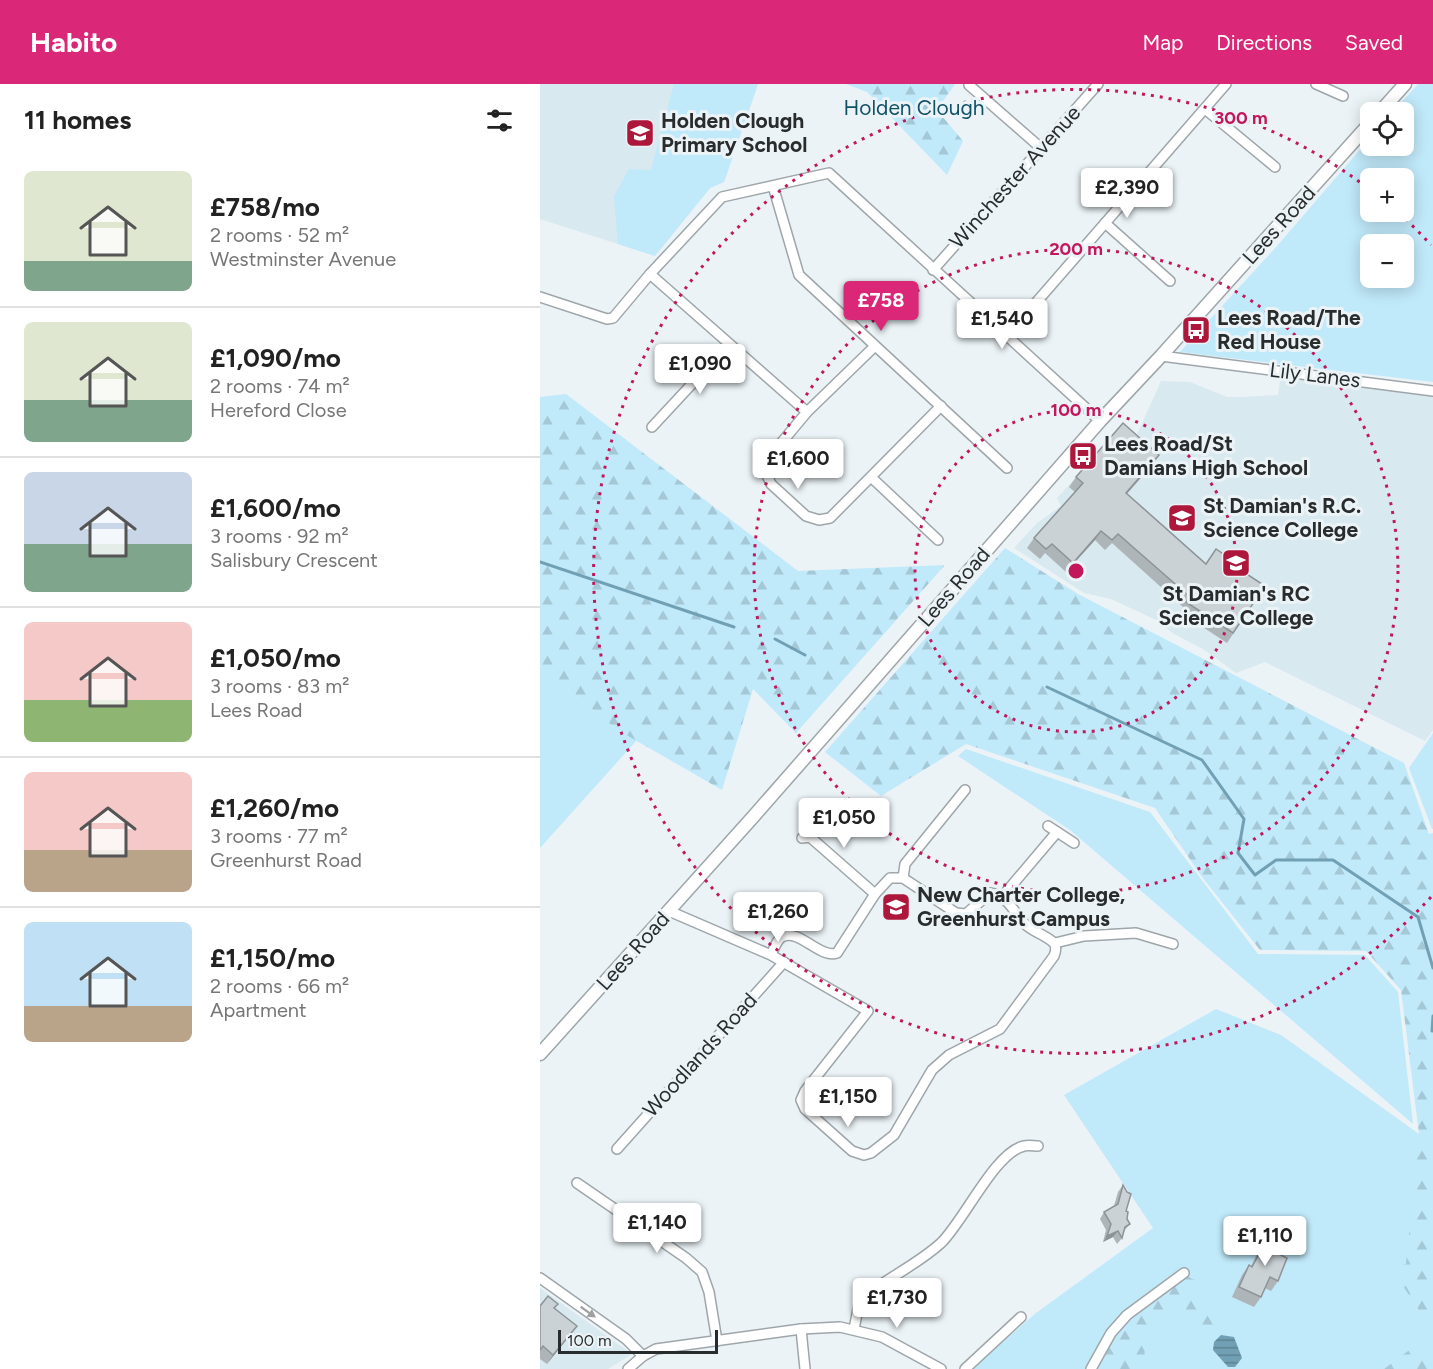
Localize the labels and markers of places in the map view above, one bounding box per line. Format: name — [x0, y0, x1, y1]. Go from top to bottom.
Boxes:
place label: Holden Clough Primary School — [661, 108, 807, 157]
school or university icon: Holden Clough Primary School — [624, 117, 656, 149]
pin: £2,390 — [1078, 168, 1176, 219]
pin: £758 — [845, 281, 917, 332]
pin: £1,540 — [953, 299, 1051, 350]
place label: Lees Road/The Red House — [1217, 305, 1361, 354]
bus stop icon: Lees Road/The Red House — [1180, 314, 1212, 346]
pin: £1,090 — [651, 344, 749, 395]
place label: Lees Road/St Damians High School — [1104, 431, 1308, 480]
pin: £1,600 — [749, 439, 847, 490]
bus stop icon: Lees Road/St Damians High School — [1067, 440, 1099, 472]
place label: St Damian's R.C. Science College — [1203, 493, 1361, 542]
school or university icon: St Damian's R.C. Science College — [1166, 502, 1198, 534]
school or university icon: St Damian's RC Science College — [1220, 547, 1252, 579]
centre of rings — [1066, 561, 1086, 581]
place label: St Damian's RC Science College — [1158, 581, 1314, 630]
pin: £1,050 — [795, 798, 893, 849]
place label: New Charter College, Greenhurst Campus — [917, 882, 1125, 931]
school or university icon: New Charter College, Greenhurst Campus — [880, 891, 912, 923]
pin: £1,260 — [729, 892, 827, 943]
pin: £1,150 — [799, 1077, 897, 1128]
pin: £1,140 — [608, 1203, 706, 1254]
pin: £1,110 — [1216, 1216, 1314, 1267]
pin: £1,730 — [848, 1278, 946, 1329]

